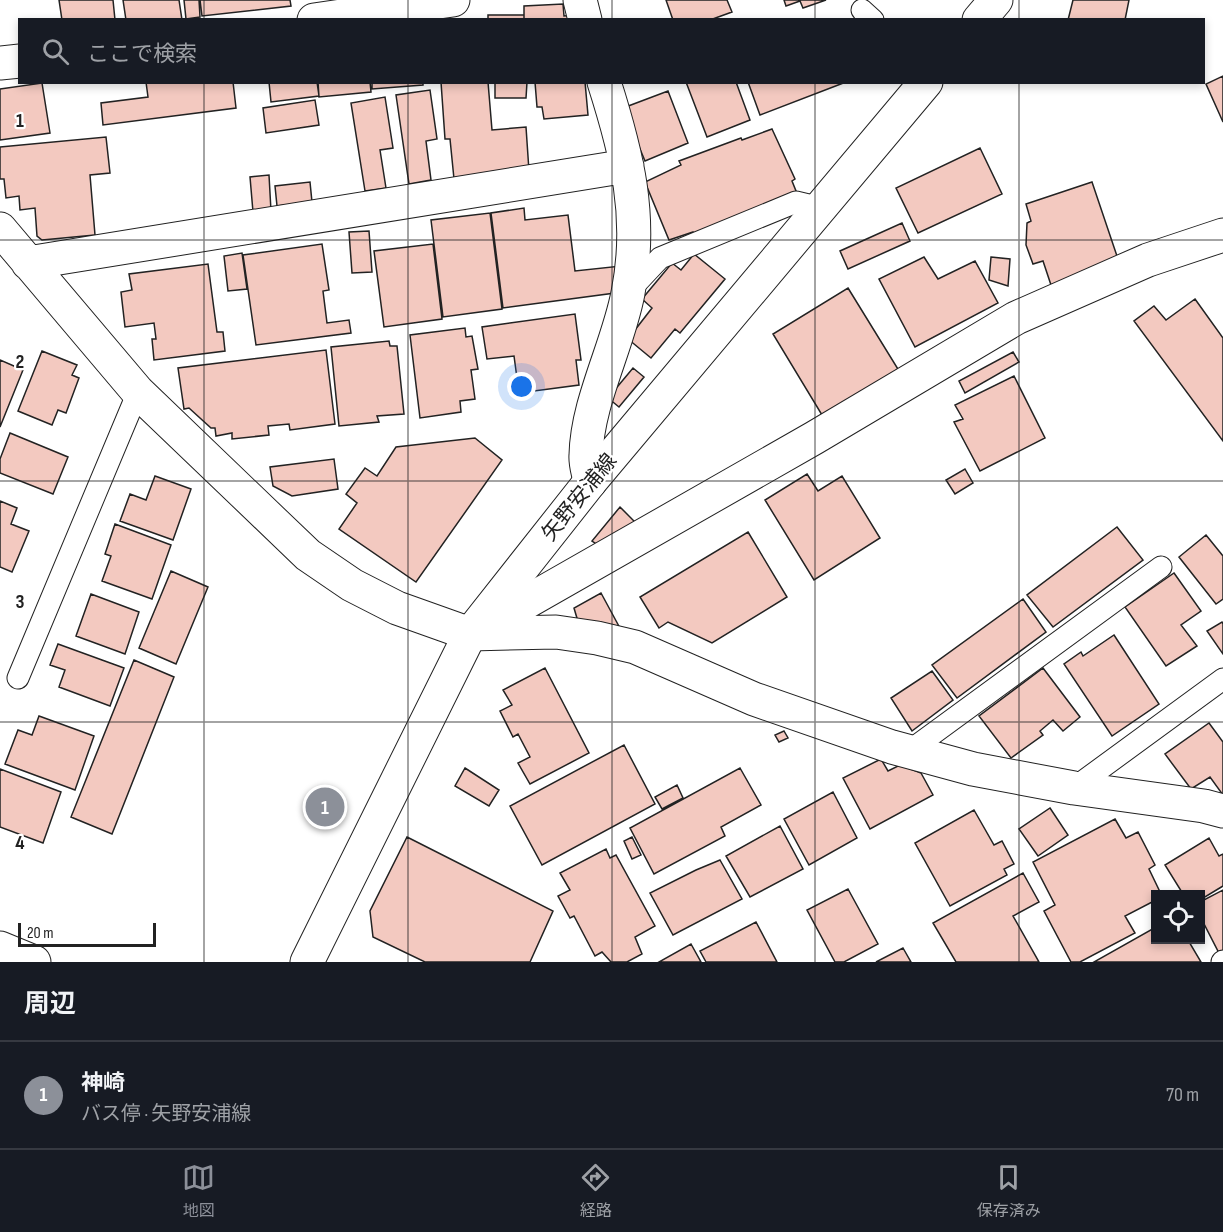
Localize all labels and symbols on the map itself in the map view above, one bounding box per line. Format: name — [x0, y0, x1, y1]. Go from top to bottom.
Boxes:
text: 1 — [16, 109, 24, 133]
text: 2 — [16, 350, 24, 374]
your location — [507, 372, 536, 401]
street label: 矢野安浦線 — [537, 449, 622, 546]
text: 3 — [16, 590, 25, 614]
pin: 1 — [306, 784, 344, 830]
text: 4 — [15, 831, 25, 855]
scale bar — [18, 920, 156, 948]

